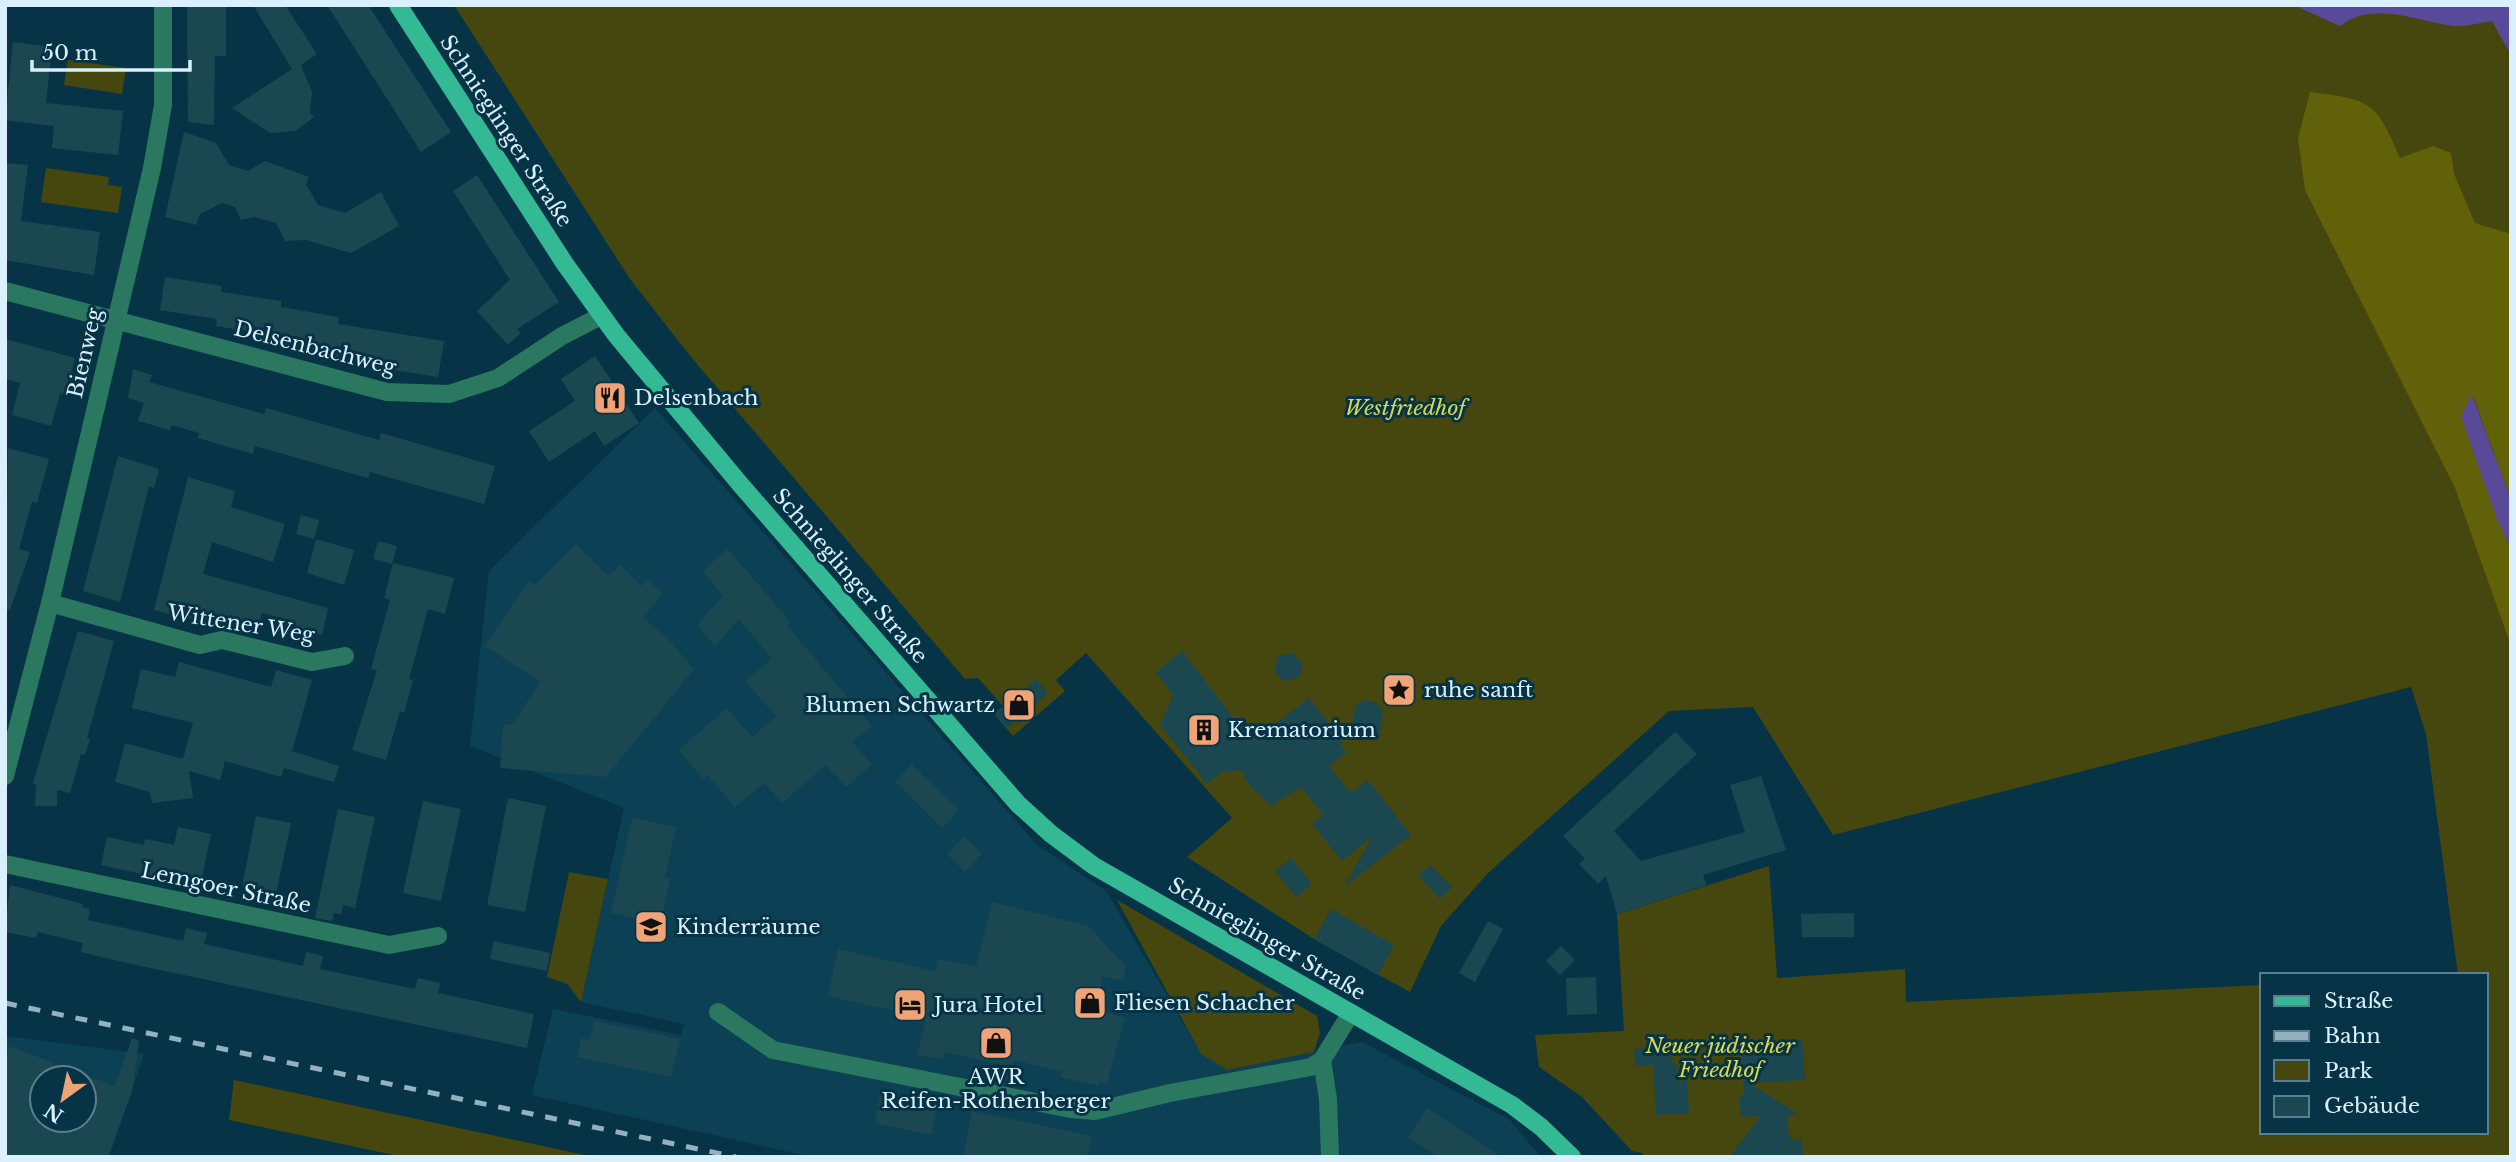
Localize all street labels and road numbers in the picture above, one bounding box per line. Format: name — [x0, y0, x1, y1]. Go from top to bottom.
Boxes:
street label: Schnieglinger Straße — [434, 30, 578, 232]
street label: Bienweg — [62, 305, 108, 401]
street label: Delsenbachweg — [231, 315, 399, 381]
street label: Schnieglinger Straße — [767, 483, 933, 669]
street label: Wittener Weg — [165, 599, 317, 649]
street label: Lemgoer Straße — [139, 857, 313, 919]
street label: Schnieglinger Straße — [1164, 872, 1370, 1006]

